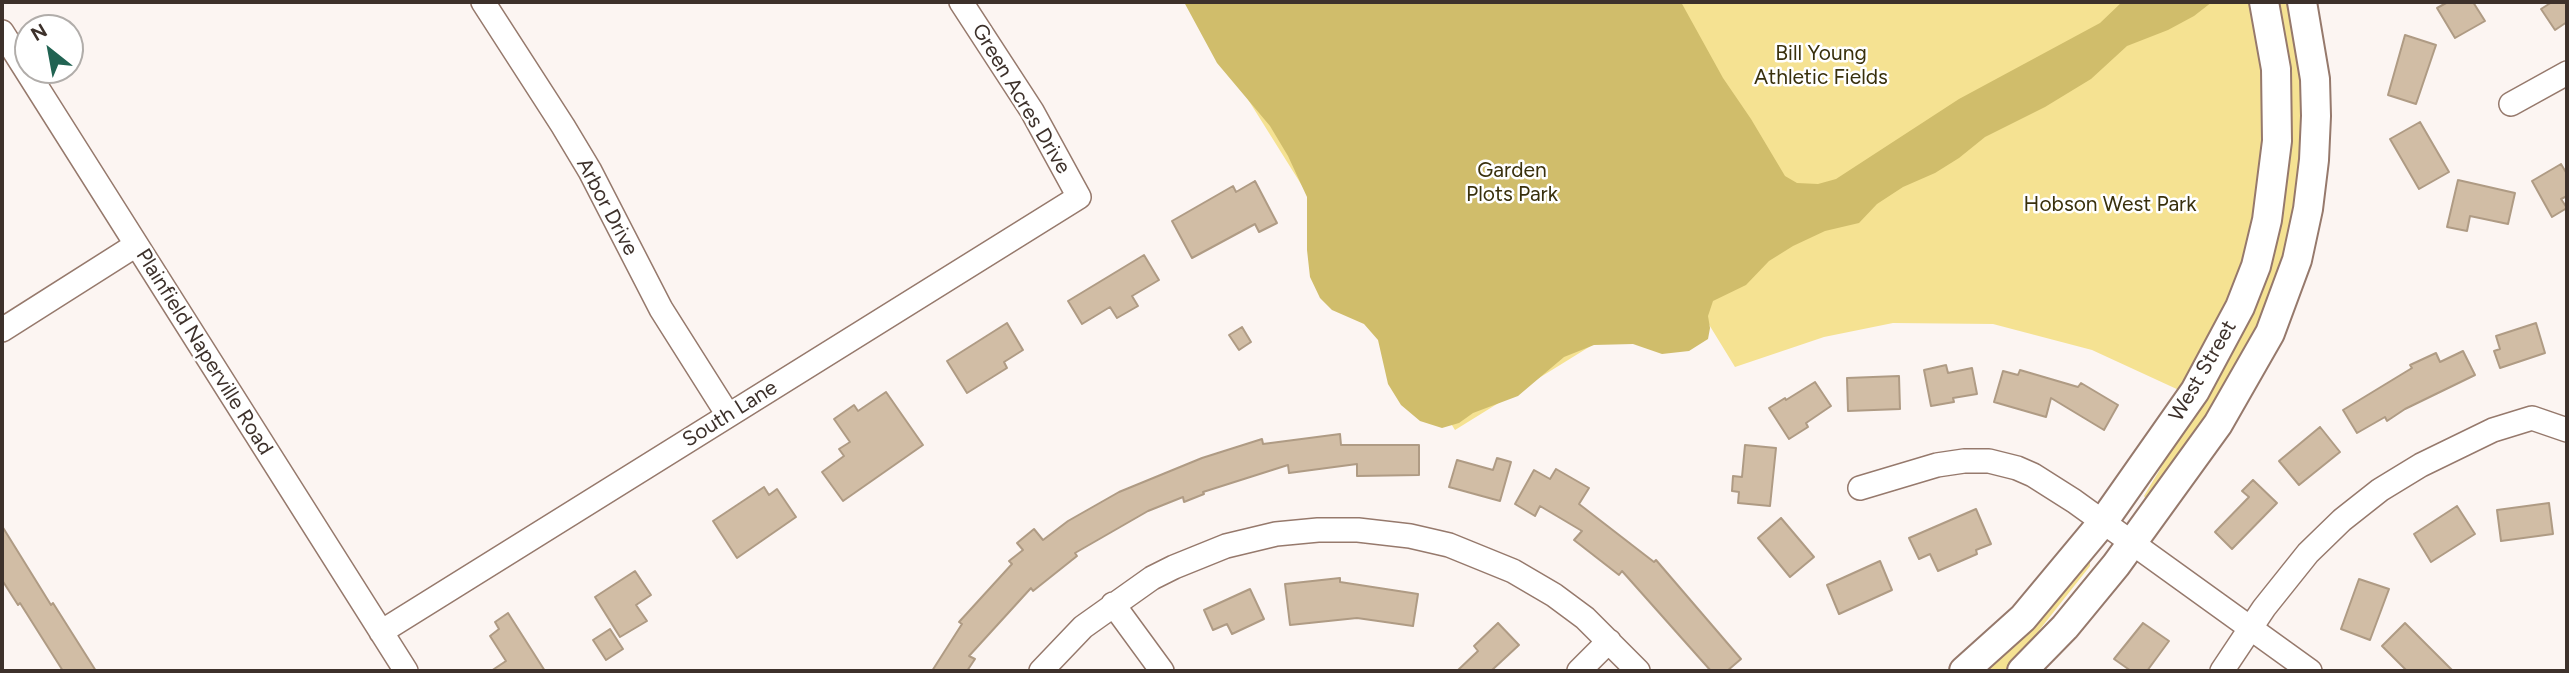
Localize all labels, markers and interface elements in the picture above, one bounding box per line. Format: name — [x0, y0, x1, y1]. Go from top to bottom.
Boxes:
north arrow — [14, 14, 84, 84]
text: N — [27, 19, 51, 46]
street label: Green Acres Drive — [966, 19, 1076, 179]
park label: Bill Young Athletic Fields — [1754, 41, 1888, 91]
street label: Arbor Drive — [571, 154, 643, 260]
park label: Garden Plots Park — [1466, 158, 1558, 208]
park label: Hobson West Park — [2024, 192, 2196, 218]
street label: Plainfield Naperville Road — [130, 244, 278, 460]
street label: West Street — [2164, 316, 2242, 426]
street label: South Lane — [678, 375, 782, 453]

